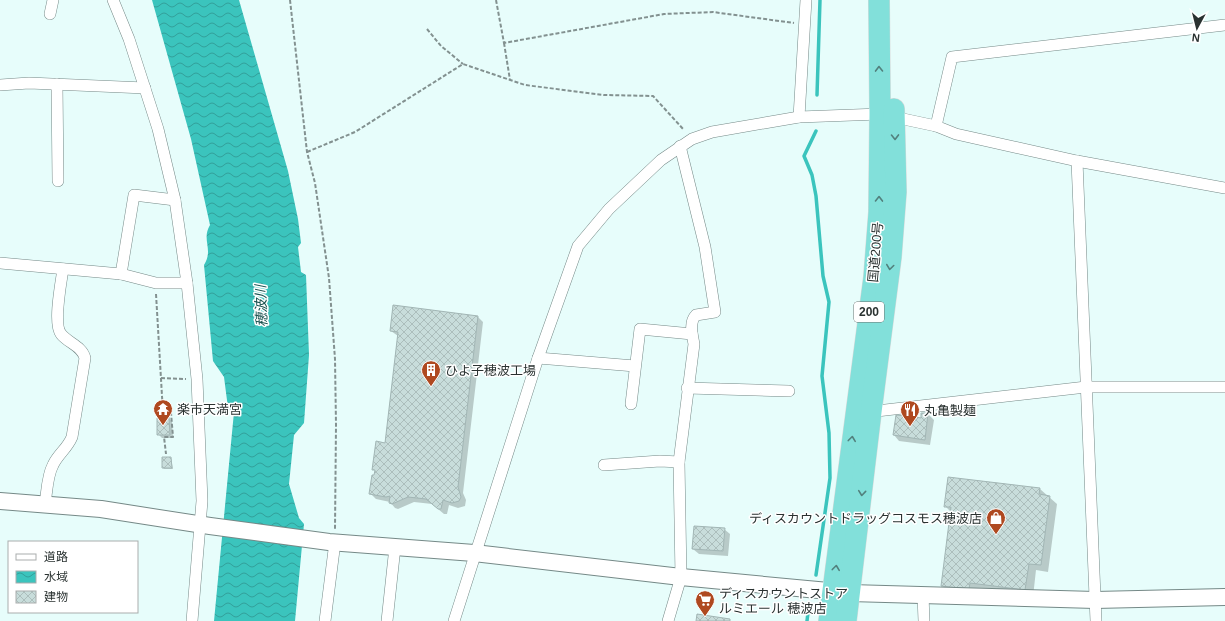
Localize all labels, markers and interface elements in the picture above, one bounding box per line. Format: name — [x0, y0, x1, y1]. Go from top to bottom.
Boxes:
north arrow — [1177, 8, 1217, 48]
text: N — [1191, 31, 1200, 44]
one-way arrow — [875, 66, 884, 72]
one-way arrow — [890, 134, 899, 140]
one-way arrow — [875, 196, 883, 202]
street label: 国道200号 — [865, 221, 886, 283]
one-way arrow — [886, 264, 895, 270]
water label: 穂波川 — [252, 283, 270, 327]
road number: 200 — [854, 302, 884, 322]
building icon: ひよ子穂波工場 — [420, 359, 442, 387]
place label: ひよ子穂波工場 — [445, 363, 536, 378]
temple icon: 楽市天満宮 — [152, 398, 174, 426]
restaurant icon: 丸亀製麺 — [899, 399, 921, 427]
place label: 楽市天満宮 — [177, 402, 242, 417]
place label: 丸亀製麺 — [924, 403, 976, 418]
one-way arrow — [847, 436, 856, 442]
one-way arrow — [857, 490, 866, 496]
shop icon: ディスカウントドラッグコスモス穂波店 — [985, 507, 1007, 535]
place label: ディスカウントドラッグコスモス穂波店 — [749, 511, 982, 526]
legend — [8, 541, 138, 613]
text: 道路 — [44, 550, 68, 564]
one-way arrow — [831, 565, 840, 572]
text: 水域 — [44, 570, 68, 584]
place label: ディスカウントストア ルミエール 穂波店 — [719, 586, 848, 616]
supermarket icon: ディスカウントストア ルミエール 穂波店 — [694, 589, 716, 617]
text: 建物 — [44, 590, 68, 604]

